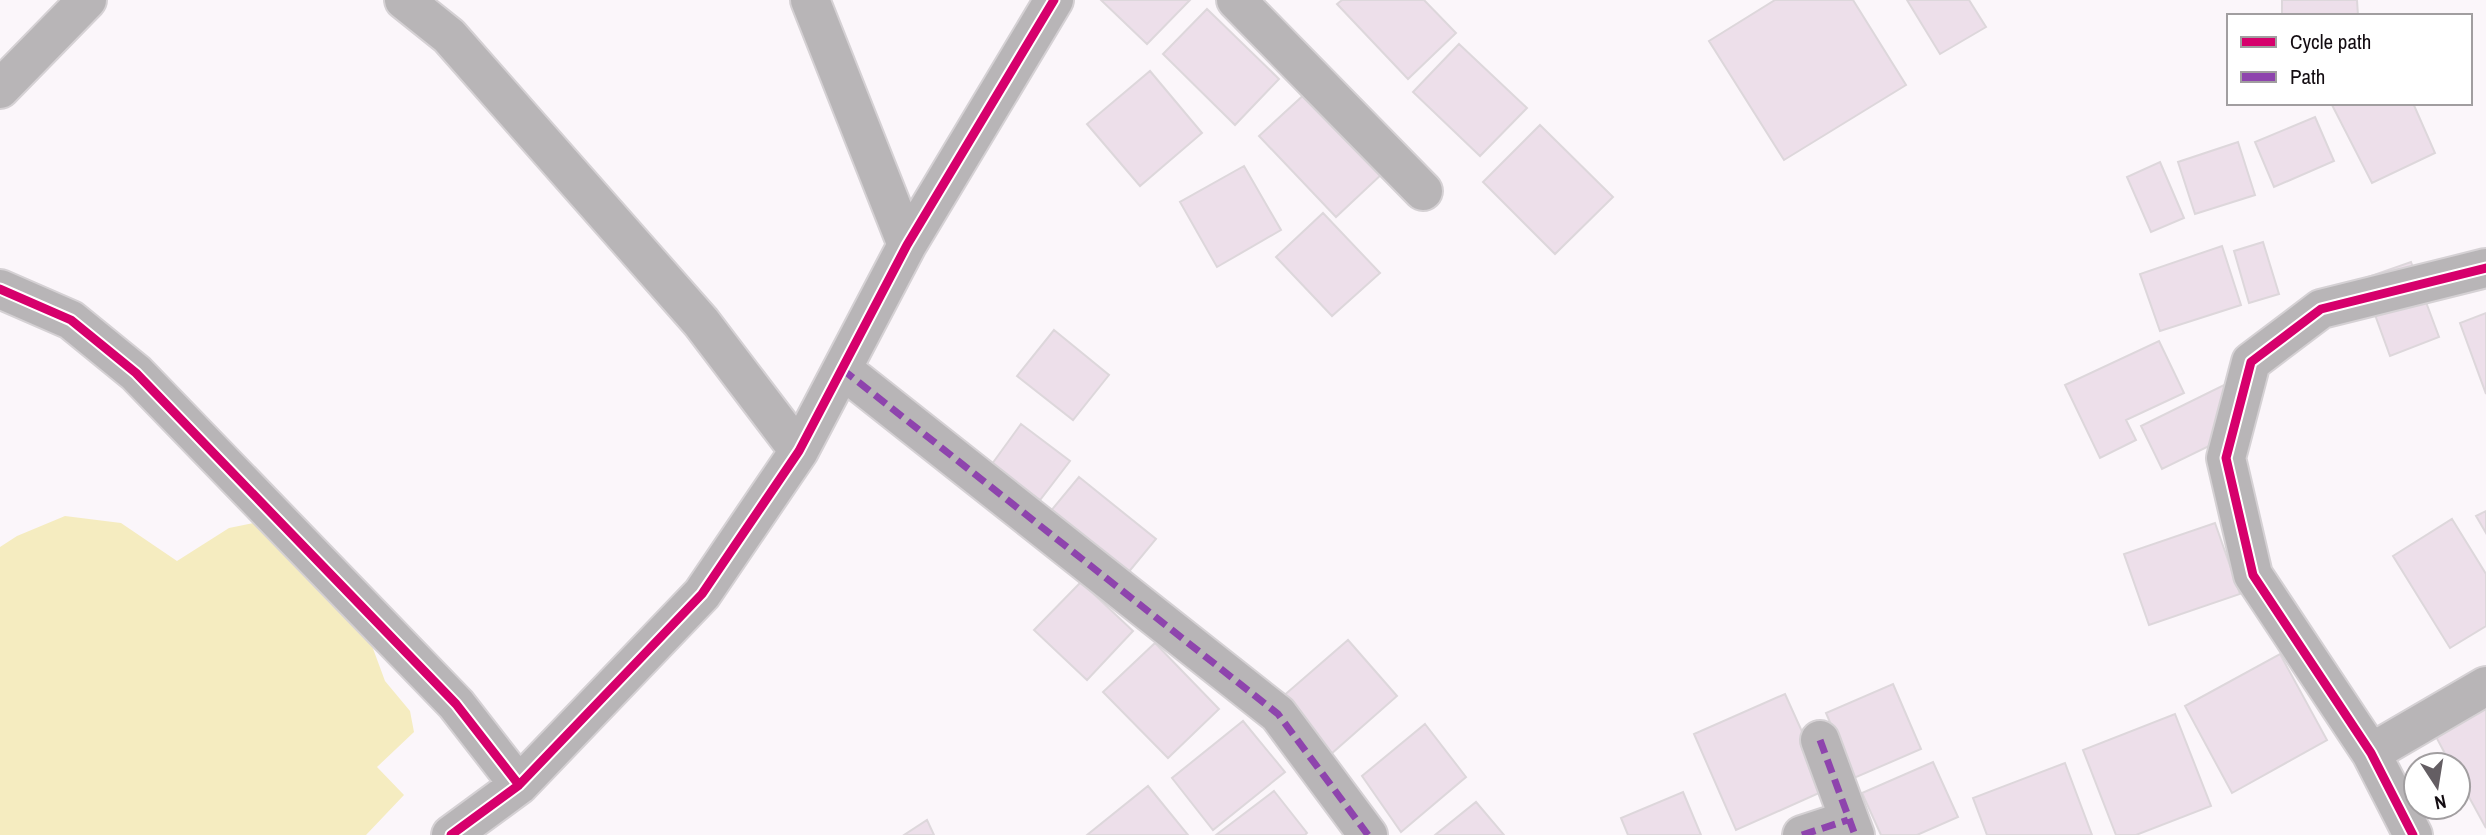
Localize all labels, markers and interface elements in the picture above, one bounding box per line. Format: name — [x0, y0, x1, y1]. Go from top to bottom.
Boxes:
legend — [2227, 14, 2472, 105]
text: Cycle path — [2290, 27, 2371, 56]
text: Path — [2290, 62, 2325, 91]
north arrow — [2402, 751, 2472, 821]
text: N — [2432, 789, 2449, 817]

